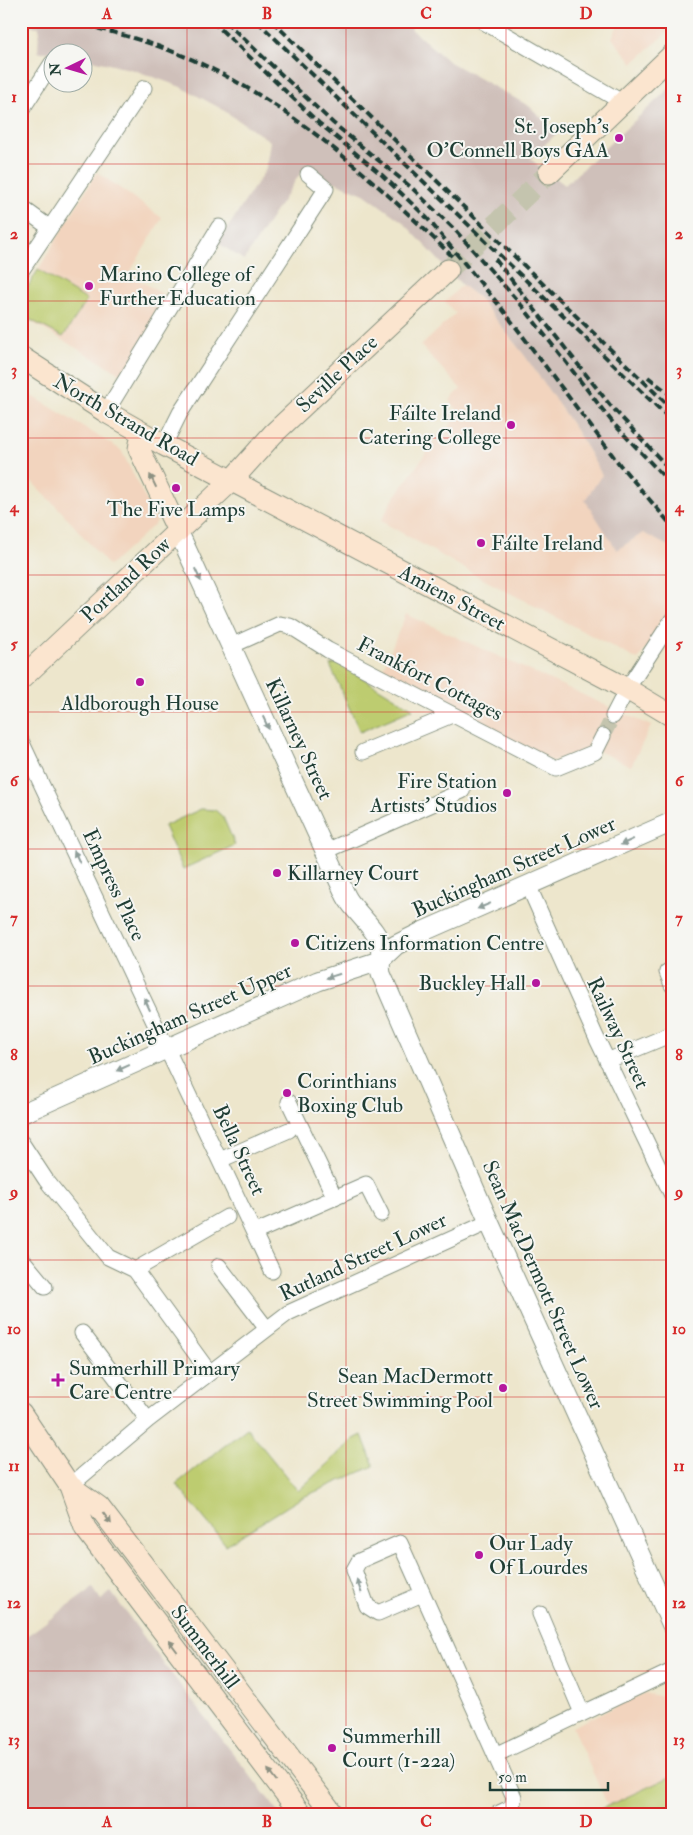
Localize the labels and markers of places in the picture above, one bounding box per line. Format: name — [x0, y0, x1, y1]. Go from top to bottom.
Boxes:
place label: St. Joseph's O'Connell Boys GAA — [427, 113, 609, 164]
marker: St. Joseph's O'Connell Boys GAA — [613, 132, 625, 144]
place label: Marino College of Further Education — [99, 261, 256, 312]
marker: Marino College of Further Education — [83, 280, 95, 292]
place label: Fáilte Ireland Catering College — [359, 400, 502, 451]
marker: Fáilte Ireland Catering College — [505, 419, 517, 431]
marker: The Five Lamps — [170, 482, 182, 494]
place label: The Five Lamps — [107, 496, 245, 523]
place label: Fáilte Ireland — [491, 530, 604, 557]
marker: Fáilte Ireland — [475, 537, 487, 549]
marker: Aldborough House — [134, 676, 146, 688]
place label: Aldborough House — [60, 690, 219, 717]
place label: Fire Station Artists' Studios — [369, 768, 497, 819]
marker: Fire Station Artists' Studios — [501, 787, 513, 799]
place label: Killarney Court — [287, 860, 419, 887]
marker: Killarney Court — [271, 867, 283, 879]
place label: Citizens Information Centre — [305, 930, 544, 957]
marker: Citizens Information Centre — [289, 937, 301, 949]
place label: Buckley Hall — [418, 970, 527, 997]
marker: Buckley Hall — [530, 977, 542, 989]
place label: Corinthians Boxing Club — [297, 1068, 403, 1119]
marker: Corinthians Boxing Club — [281, 1087, 293, 1099]
place label: Summerhill Primary Care Centre — [69, 1355, 241, 1406]
place label: Sean MacDermott Street Swimming Pool — [307, 1363, 494, 1414]
marker: Summerhill Primary Care Centre — [51, 1373, 65, 1387]
marker: Sean MacDermott Street Swimming Pool — [497, 1382, 509, 1394]
place label: Our Lady Of Lourdes — [489, 1530, 588, 1581]
marker: Our Lady Of Lourdes — [473, 1549, 485, 1561]
place label: Summerhill Court (1-22a) — [342, 1723, 455, 1774]
marker: Summerhill Court (1-22a) — [326, 1742, 338, 1754]

